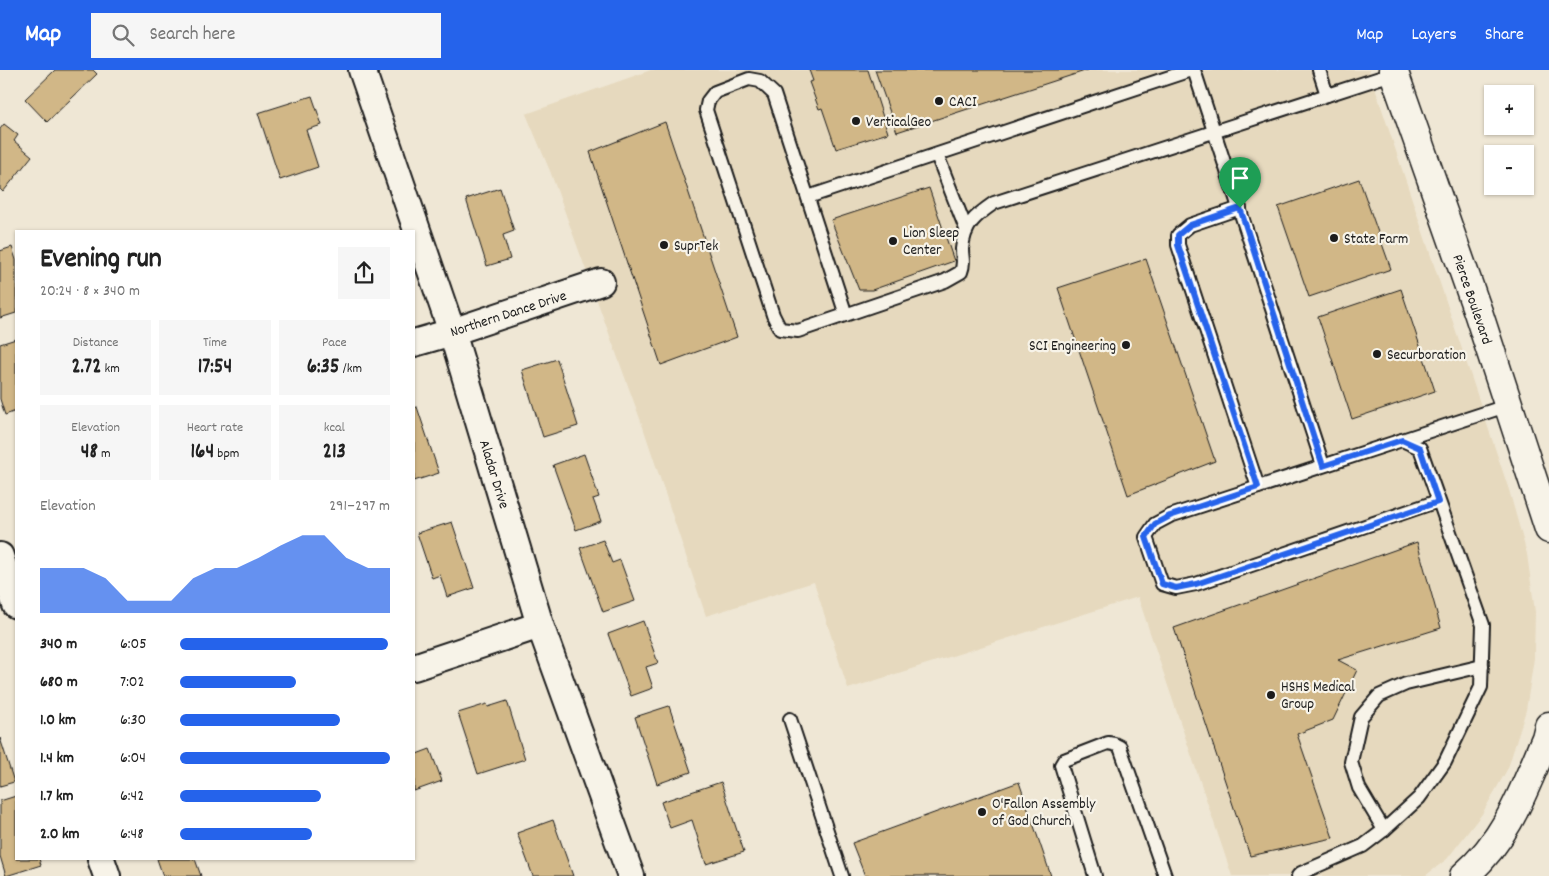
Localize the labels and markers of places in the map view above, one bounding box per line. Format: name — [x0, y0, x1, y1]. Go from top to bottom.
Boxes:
place label: CACI — [949, 92, 977, 114]
marker: CACI — [933, 95, 945, 107]
place label: VerticalGeo — [866, 112, 931, 134]
marker: VerticalGeo — [850, 115, 862, 127]
pin — [1219, 157, 1261, 208]
place label: Lion Sleep Center — [903, 223, 959, 262]
place label: State Farm — [1344, 229, 1408, 251]
marker: State Farm — [1328, 232, 1340, 244]
marker: Lion Sleep Center — [887, 235, 899, 247]
place label: SuprTek — [674, 236, 718, 258]
marker: SuprTek — [658, 239, 670, 251]
place label: SCI Engineering — [1029, 336, 1116, 358]
marker: SCI Engineering — [1120, 339, 1132, 351]
place label: Securboration — [1387, 345, 1466, 367]
marker: Securboration — [1371, 348, 1383, 360]
place label: HSHS Medical Group — [1281, 677, 1355, 716]
marker: HSHS Medical Group — [1265, 689, 1277, 701]
place label: O'Fallon Assembly of God Church — [992, 794, 1096, 833]
marker: O'Fallon Assembly of God Church — [976, 806, 988, 818]

